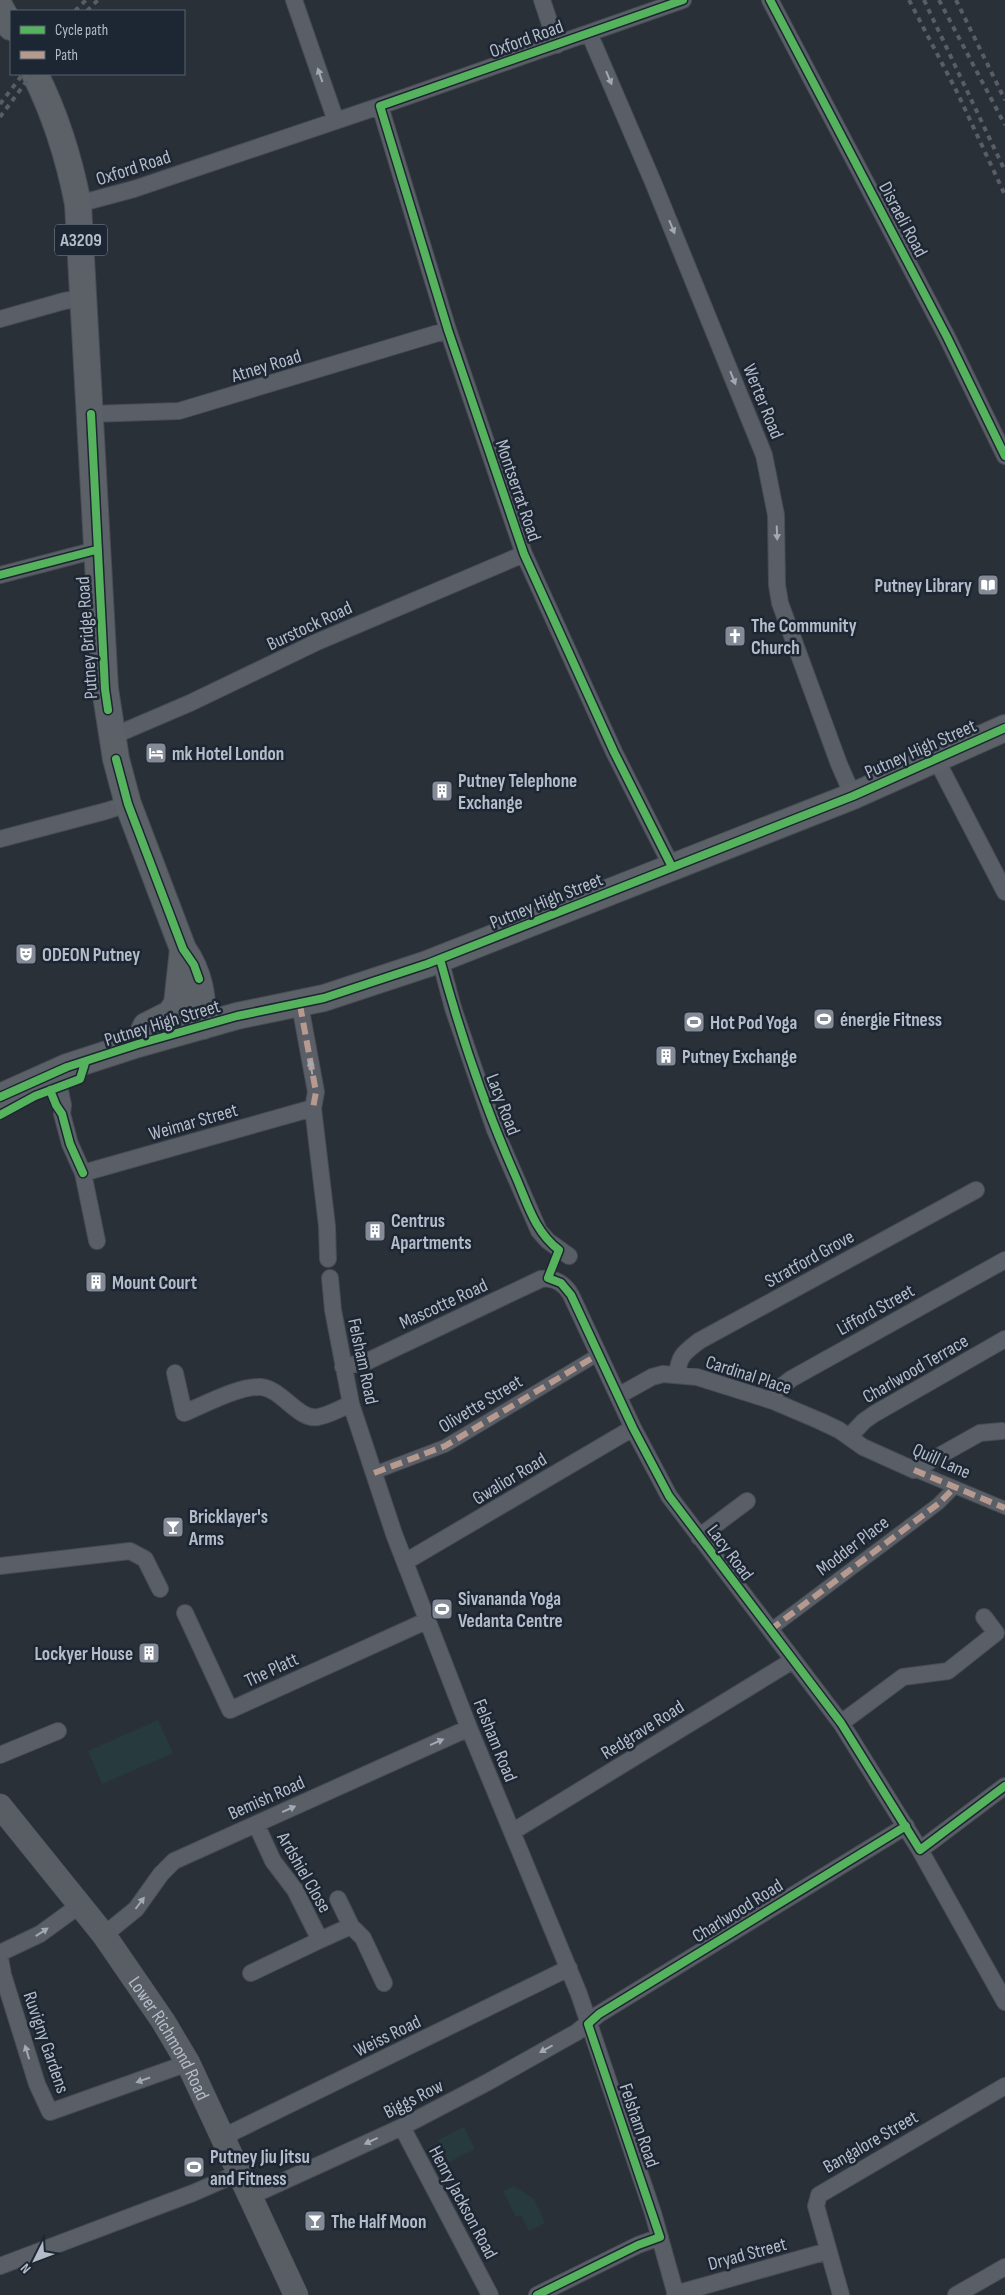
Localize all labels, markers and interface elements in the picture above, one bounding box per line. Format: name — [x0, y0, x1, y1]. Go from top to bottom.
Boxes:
legend — [10, 10, 185, 75]
street label: Oxford Road — [486, 15, 567, 63]
text: Cycle path — [55, 21, 108, 40]
text: Path — [55, 46, 78, 65]
one-way arrow — [316, 67, 324, 82]
one-way arrow — [605, 71, 613, 85]
street label: Oxford Road — [93, 146, 174, 191]
street label: Disraeli Road — [873, 178, 932, 261]
one-way arrow — [668, 220, 676, 234]
road number: A3209 — [55, 224, 107, 256]
street label: Atney Road — [228, 345, 304, 388]
street label: Werter Road — [737, 361, 788, 442]
one-way arrow — [729, 371, 737, 386]
street label: Montserrat Road — [489, 437, 546, 544]
one-way arrow — [773, 525, 781, 541]
library icon: Putney Library — [976, 573, 1000, 597]
place label: Putney Library — [875, 575, 972, 598]
street label: Putney Bridge Road — [72, 576, 103, 700]
street label: Burstock Road — [263, 597, 356, 656]
place label: The Community Church — [751, 615, 857, 660]
church icon: The Community Church — [723, 624, 747, 648]
street label: Putney High Street — [861, 714, 980, 784]
hotel icon: mk Hotel London — [144, 741, 168, 765]
place label: mk Hotel London — [172, 743, 284, 766]
place label: Putney Telephone Exchange — [458, 770, 577, 815]
building icon: Putney Telephone Exchange — [430, 779, 454, 803]
street label: Putney High Street — [487, 868, 607, 934]
theatre icon: ODEON Putney — [14, 942, 38, 966]
place label: ODEON Putney — [42, 944, 140, 967]
street label: Putney High Street — [102, 995, 223, 1052]
sports icon: énergie Fitness — [812, 1007, 836, 1031]
place label: énergie Fitness — [840, 1009, 942, 1032]
sports icon: Hot Pod Yoga — [682, 1010, 706, 1034]
place label: Hot Pod Yoga — [710, 1012, 797, 1035]
building icon: Putney Exchange — [654, 1044, 678, 1068]
place label: Putney Exchange — [682, 1046, 797, 1069]
one-way arrow — [307, 1059, 315, 1075]
street label: Lacy Road — [480, 1071, 525, 1138]
street label: Weimar Street — [146, 1099, 241, 1146]
place label: Centrus Apartments — [390, 1210, 472, 1255]
building icon: Centrus Apartments — [363, 1219, 387, 1243]
street label: Stratford Grove — [761, 1225, 858, 1293]
building icon: Mount Court — [84, 1270, 108, 1294]
place label: Mount Court — [112, 1272, 197, 1295]
street label: Mascotte Road — [396, 1274, 491, 1335]
street label: Lifford Street — [833, 1280, 919, 1341]
street label: Felsham Road — [342, 1316, 383, 1406]
street label: Charlwood Terrace — [859, 1330, 973, 1409]
street label: Cardinal Place — [703, 1351, 794, 1400]
street label: Olivette Street — [435, 1370, 527, 1438]
street label: Quill Lane — [909, 1438, 974, 1484]
street label: Gwalior Road — [469, 1448, 551, 1510]
place label: Bricklayer's Arms — [188, 1506, 268, 1551]
street label: Modder Place — [812, 1511, 894, 1581]
bar icon: Bricklayer's Arms — [161, 1515, 185, 1539]
street label: Lacy Road — [701, 1520, 758, 1585]
place label: Sivananda Yoga Vedanta Centre — [458, 1588, 563, 1633]
sports icon: Sivananda Yoga Vedanta Centre — [430, 1597, 454, 1621]
building icon: Lockyer House — [137, 1641, 161, 1665]
place label: Lockyer House — [34, 1643, 133, 1666]
street label: The Platt — [241, 1648, 302, 1693]
street label: Felsham Road — [468, 1696, 522, 1785]
street label: Redgrave Road — [597, 1696, 689, 1765]
one-way arrow — [430, 1738, 444, 1746]
street label: Bemish Road — [225, 1771, 309, 1825]
one-way arrow — [282, 1804, 296, 1812]
street label: Ardshiel Close — [271, 1827, 336, 1917]
street label: Charlwood Road — [688, 1874, 787, 1948]
one-way arrow — [135, 1896, 145, 1910]
one-way arrow — [35, 1928, 49, 1937]
street label: Lower Richmond Road — [123, 1972, 214, 2104]
street label: Ruvigny Gardens — [17, 1989, 74, 2097]
street label: Weiss Road — [351, 2010, 425, 2062]
one-way arrow — [23, 2045, 30, 2060]
one-way arrow — [540, 2045, 553, 2054]
street label: Biggs Row — [380, 2074, 448, 2124]
one-way arrow — [135, 2077, 150, 2084]
street label: Felsham Road — [614, 2080, 664, 2170]
street label: Bangalore Street — [819, 2106, 923, 2179]
one-way arrow — [364, 2137, 378, 2145]
street label: Henry Jackson Road — [423, 2142, 502, 2263]
place label: Putney Jiu Jitsu and Fitness — [210, 2146, 310, 2191]
sports icon: Putney Jiu Jitsu and Fitness — [182, 2155, 206, 2179]
bar icon: The Half Moon — [303, 2209, 327, 2233]
place label: The Half Moon — [331, 2211, 426, 2234]
street label: Dryad Street — [706, 2233, 789, 2276]
north arrow — [10, 2235, 60, 2285]
text: N — [17, 2260, 35, 2277]

